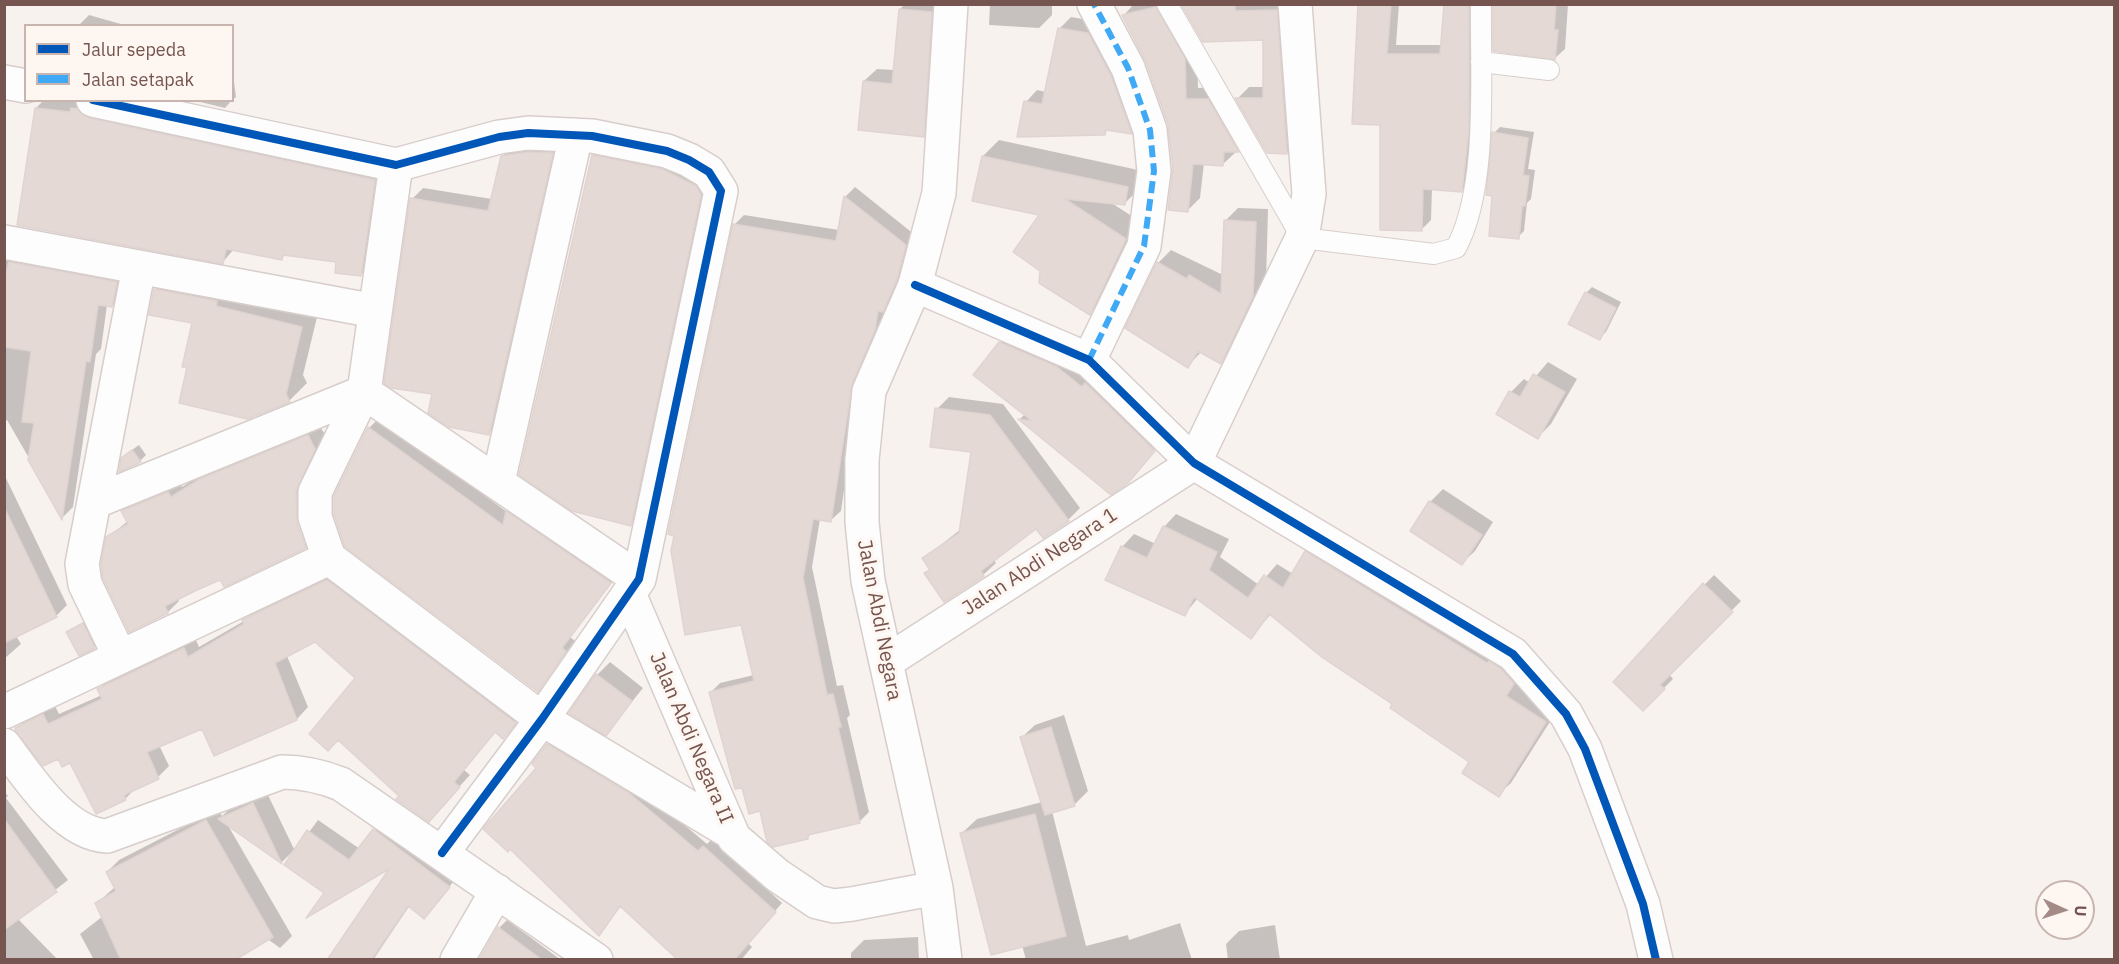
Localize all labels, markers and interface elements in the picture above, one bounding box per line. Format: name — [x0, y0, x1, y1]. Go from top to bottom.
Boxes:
legend — [24, 24, 234, 102]
text: Jalur sepeda — [82, 38, 186, 61]
text: Jalan setapak — [82, 68, 194, 91]
street label: Jalan Abdi Negara 1 — [958, 503, 1122, 621]
street label: Jalan Abdi Negara — [852, 538, 906, 702]
street label: Jalan Abdi Negara II — [644, 649, 738, 827]
north arrow — [2035, 880, 2095, 940]
text: U — [2071, 905, 2091, 917]

